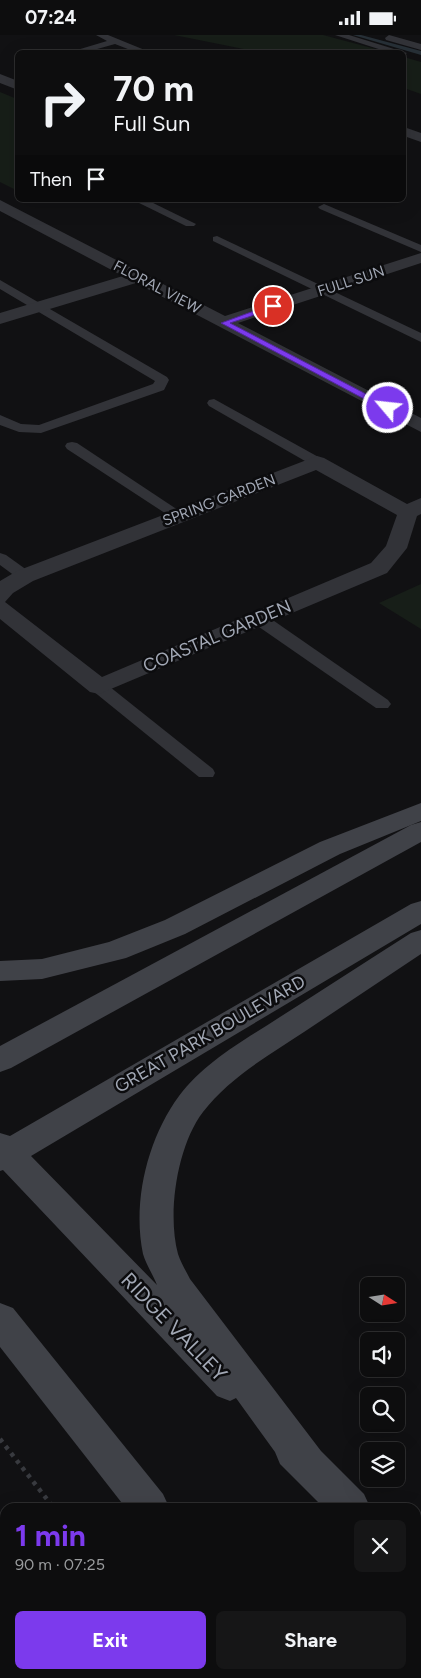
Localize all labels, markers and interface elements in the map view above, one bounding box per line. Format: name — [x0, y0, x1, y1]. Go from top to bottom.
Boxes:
text: 07:24 — [25, 6, 77, 29]
text: 70 m — [113, 68, 194, 110]
icon: right — [30, 70, 95, 135]
text: Full Sun — [113, 110, 190, 137]
icon: arrive — [82, 165, 110, 193]
text: Then — [30, 168, 72, 191]
street label: FLORAL VIEW — [110, 256, 204, 318]
street label: FULL SUN — [315, 262, 387, 300]
pin — [252, 285, 294, 327]
icon: arrive — [259, 292, 287, 320]
position arrow — [361, 381, 413, 433]
street label: SPRING GARDEN — [160, 470, 278, 530]
street label: COASTAL GARDEN — [140, 595, 294, 677]
street label: GREAT PARK BOULEVARD — [111, 970, 309, 1098]
street label: RIDGE VALLEY — [116, 1267, 233, 1387]
north arrow — [360, 1277, 405, 1323]
map controls — [360, 1277, 405, 1487]
button: sound — [360, 1332, 405, 1377]
button: search — [360, 1387, 405, 1432]
button: layers — [360, 1442, 405, 1487]
text: 1 min — [15, 1517, 86, 1554]
button: close — [354, 1520, 406, 1572]
text: 90 m · 07:25 — [15, 1555, 105, 1574]
button: Exit — [15, 1611, 206, 1669]
button: Share — [216, 1611, 406, 1669]

